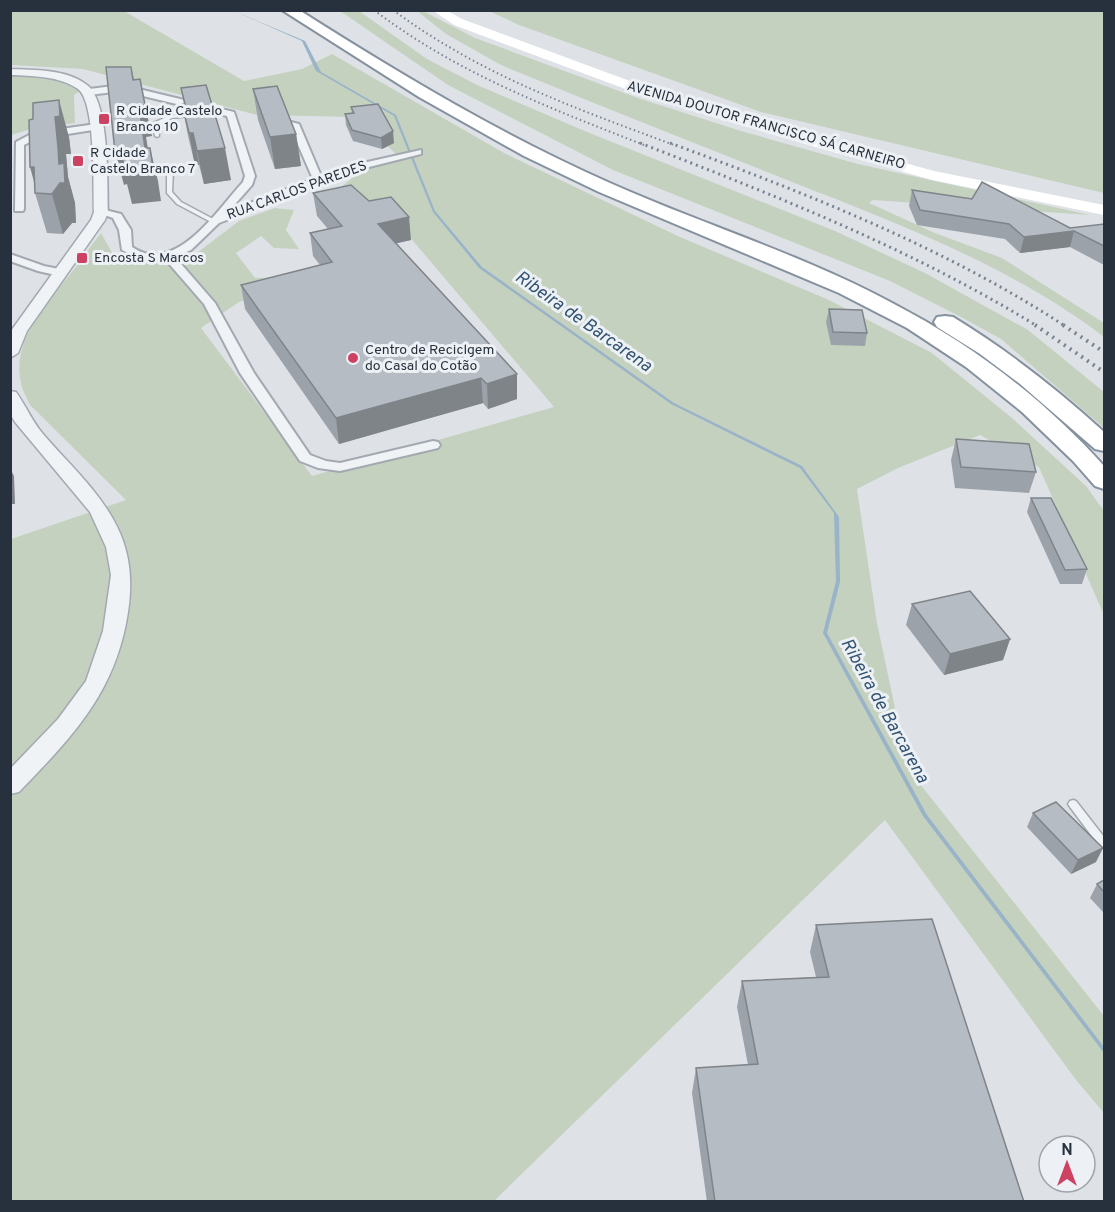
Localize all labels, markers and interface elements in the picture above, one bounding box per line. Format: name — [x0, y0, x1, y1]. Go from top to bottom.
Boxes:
street label: AVENIDA DOUTOR FRANCISCO SÁ CARNEIRO — [625, 77, 907, 174]
place label: R Cidade Castelo Branco 10 — [116, 103, 223, 136]
marker: R Cidade Castelo Branco 10 — [97, 112, 111, 126]
place label: R Cidade Castelo Branco 7 — [90, 145, 195, 178]
marker: R Cidade Castelo Branco 7 — [71, 154, 85, 168]
street label: RUA CARLOS PAREDES — [225, 158, 369, 224]
place label: Encosta S Marcos — [94, 250, 204, 267]
marker: Encosta S Marcos — [75, 251, 89, 265]
water label: Ribeira de Barcarena — [510, 266, 657, 378]
place label: Centro de Reciclgem do Casal do Cotão — [365, 342, 494, 375]
marker: Centro de Reciclgem do Casal do Cotão — [346, 351, 360, 365]
water label: Ribeira de Barcarena — [835, 634, 934, 788]
north arrow — [1037, 1134, 1097, 1194]
text: N — [1061, 1141, 1073, 1161]

